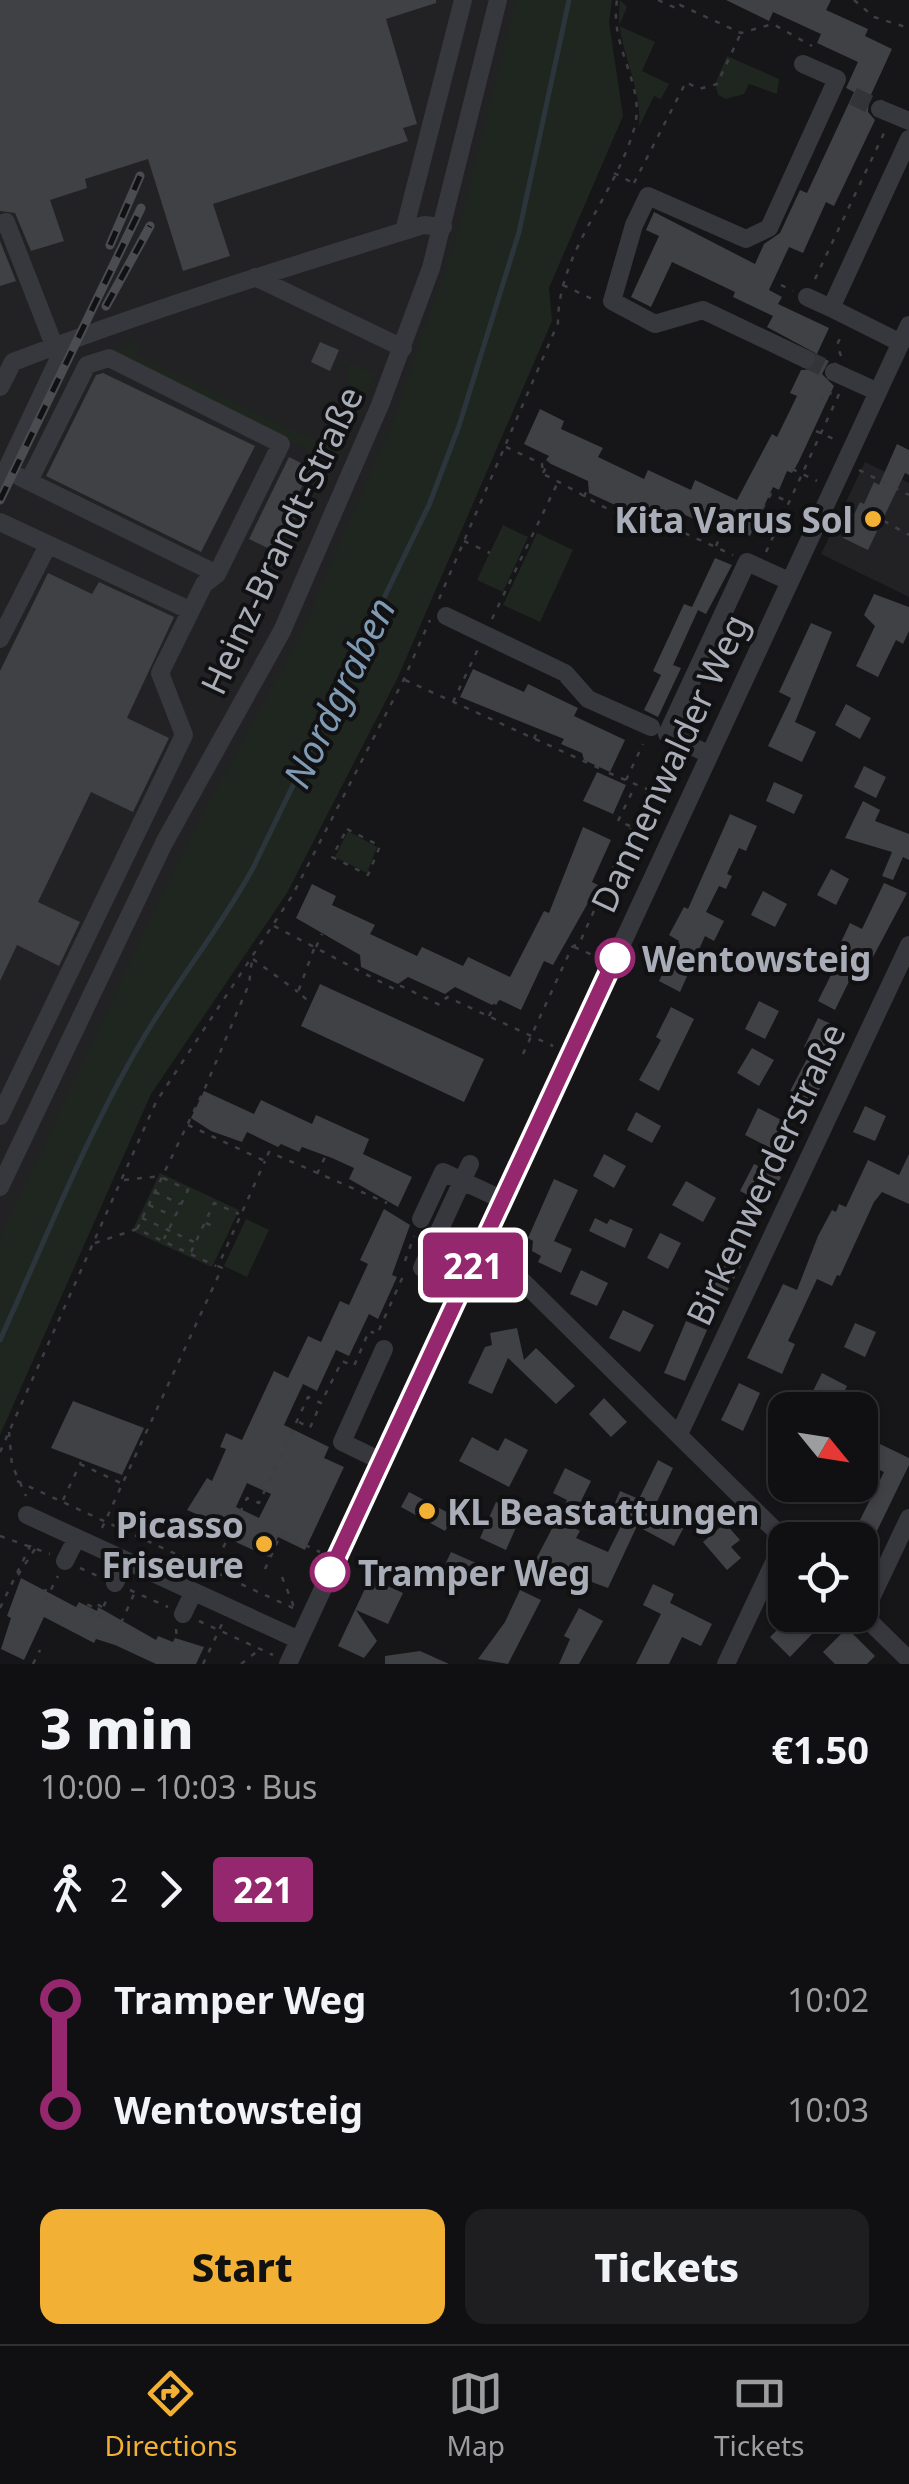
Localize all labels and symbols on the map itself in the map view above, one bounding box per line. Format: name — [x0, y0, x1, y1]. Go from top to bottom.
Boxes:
street label: Heinz-Brandt-Straße — [189, 379, 373, 701]
place label: Kita Varus Sol — [614, 496, 853, 543]
marker: Kita Varus Sol — [862, 508, 884, 530]
water label: Nordgraben — [270, 588, 406, 796]
street label: Dannenwalder Weg — [579, 606, 759, 920]
place label: Wentowsteig — [642, 935, 871, 982]
marker: Wentowsteig — [596, 939, 634, 977]
street label: Birkenwerderstraße — [674, 1016, 856, 1332]
line badge: 221 — [416, 1232, 530, 1298]
north arrow — [768, 1392, 878, 1502]
place label: KL Beastattungen — [447, 1488, 759, 1535]
marker: KL Beastattungen — [416, 1500, 438, 1522]
place label: Picasso Friseure — [102, 1501, 244, 1588]
marker: Picasso Friseure — [253, 1533, 275, 1555]
place label: Tramper Weg — [358, 1549, 590, 1596]
marker: Tramper Weg — [311, 1553, 349, 1591]

